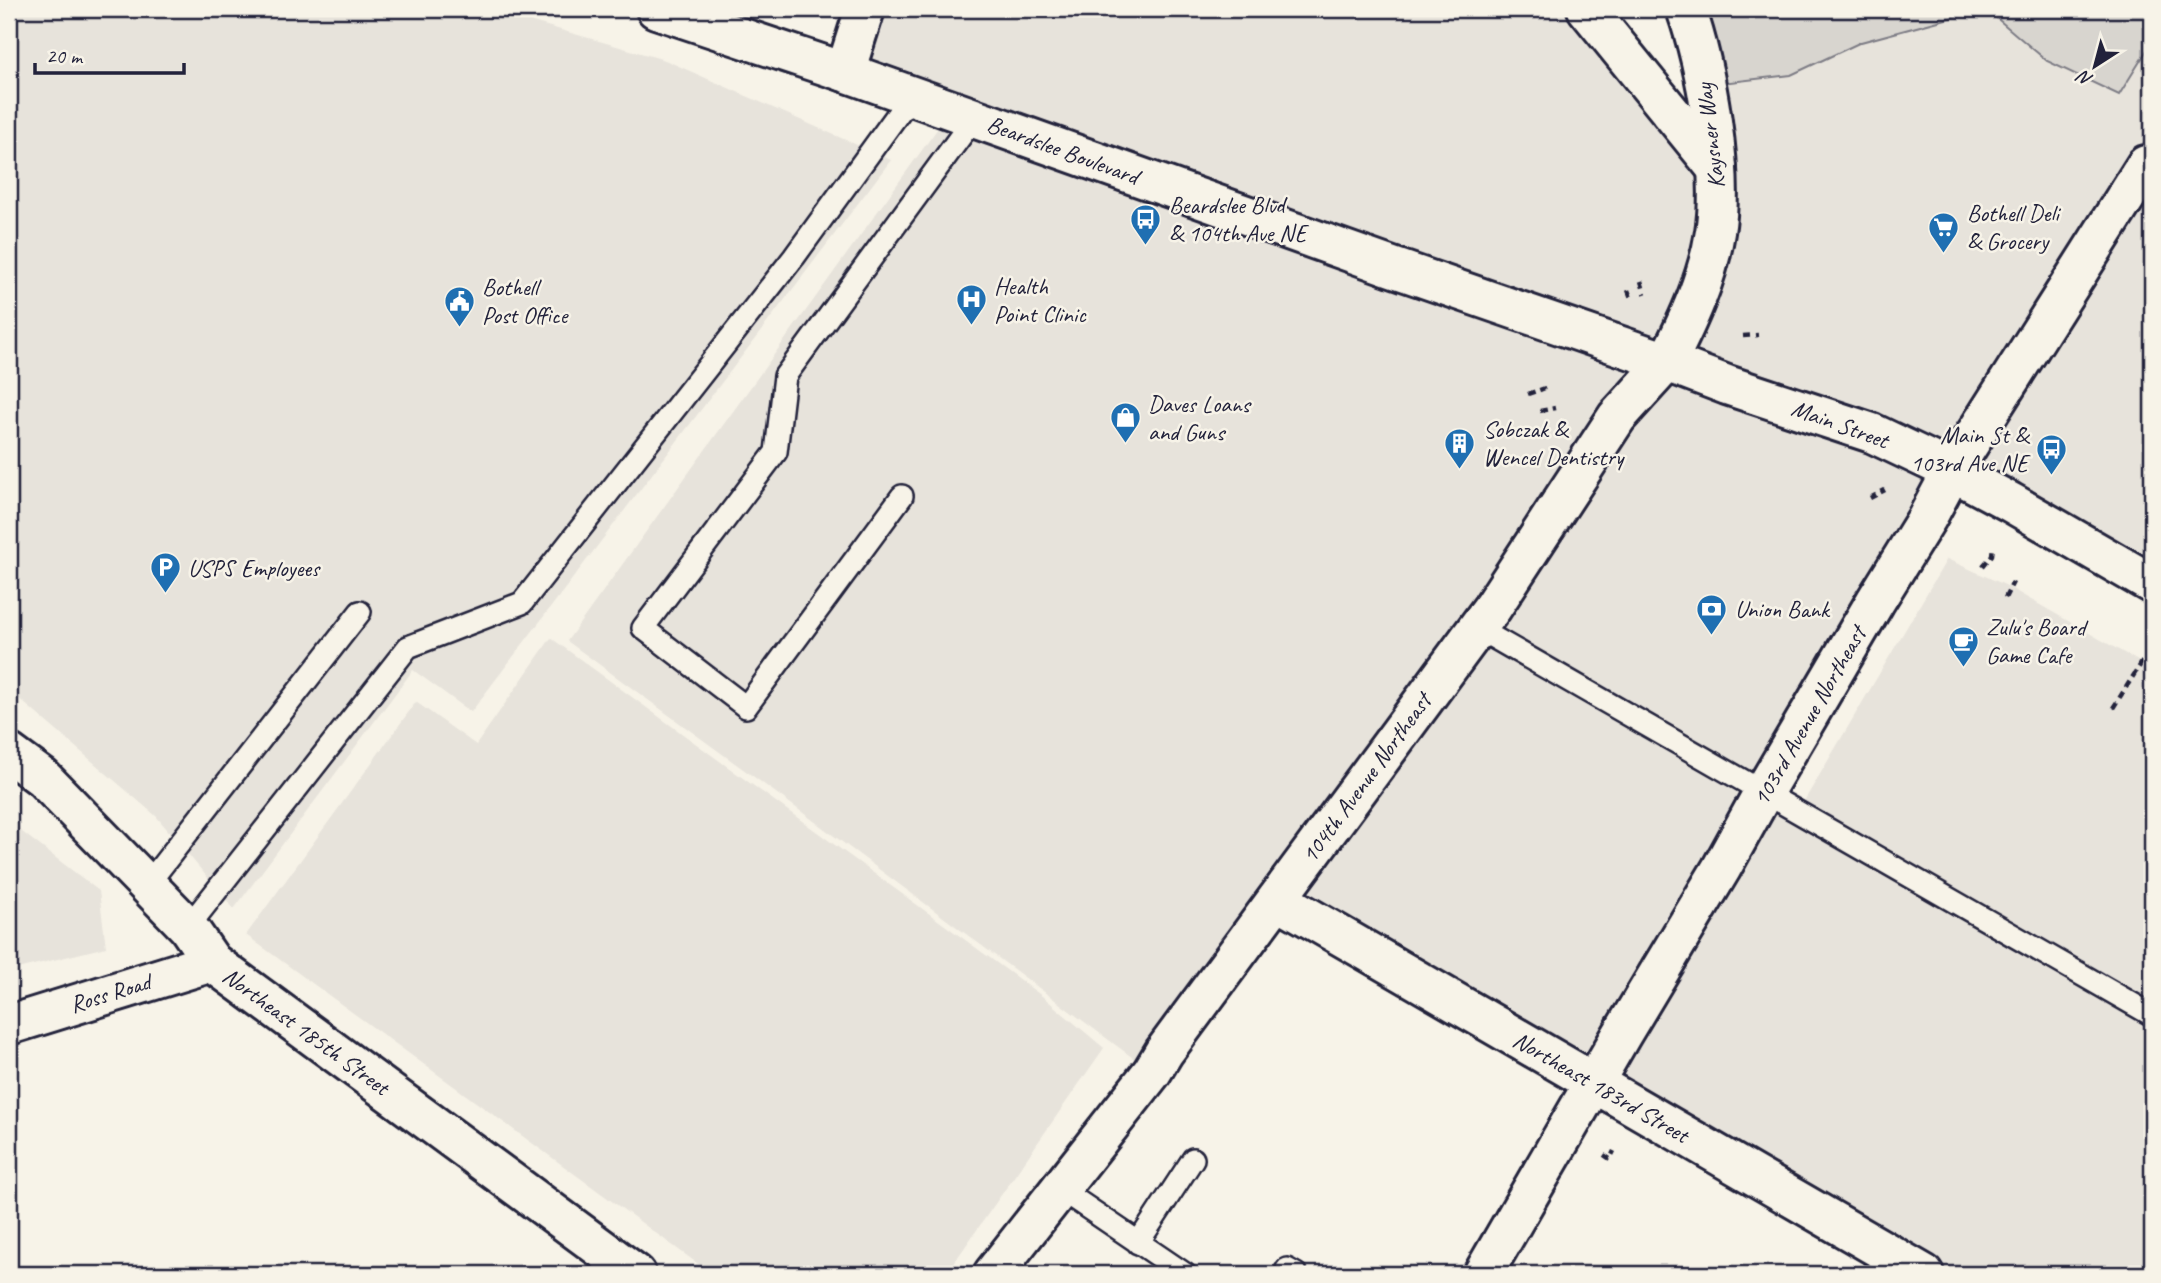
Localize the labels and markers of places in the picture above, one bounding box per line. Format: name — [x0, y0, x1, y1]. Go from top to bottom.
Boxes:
place label: Beardslee Blvd & 104th Ave NE — [1169, 190, 1309, 248]
place label: Bothell Deli & Grocery — [1967, 198, 2061, 256]
bus stop icon: Beardslee Blvd & 104th Ave NE — [1129, 202, 1163, 246]
supermarket icon: Bothell Deli & Grocery — [1927, 210, 1961, 254]
place label: Health Point Clinic — [994, 271, 1087, 329]
place label: Bothell Post Office — [482, 272, 569, 330]
hospital icon: Health Point Clinic — [954, 283, 988, 327]
public building icon: Bothell Post Office — [442, 284, 476, 328]
place label: Daves Loans and Guns — [1148, 389, 1253, 447]
shop icon: Daves Loans and Guns — [1108, 401, 1142, 445]
place label: Sobczak & Wencel Dentistry — [1483, 414, 1625, 472]
place label: Main St & 103rd Ave NE — [1911, 420, 2031, 478]
building icon: Sobczak & Wencel Dentistry — [1443, 426, 1477, 470]
bus stop icon: Main St & 103rd Ave NE — [2034, 432, 2068, 476]
parking icon: USPS Employees — [148, 551, 182, 595]
place label: USPS Employees — [188, 553, 321, 583]
bank icon: Union Bank — [1695, 592, 1729, 636]
place label: Union Bank — [1735, 594, 1831, 624]
place label: Zulu's Board Game Cafe — [1986, 612, 2089, 670]
cafe icon: Zulu's Board Game Cafe — [1946, 624, 1980, 668]

